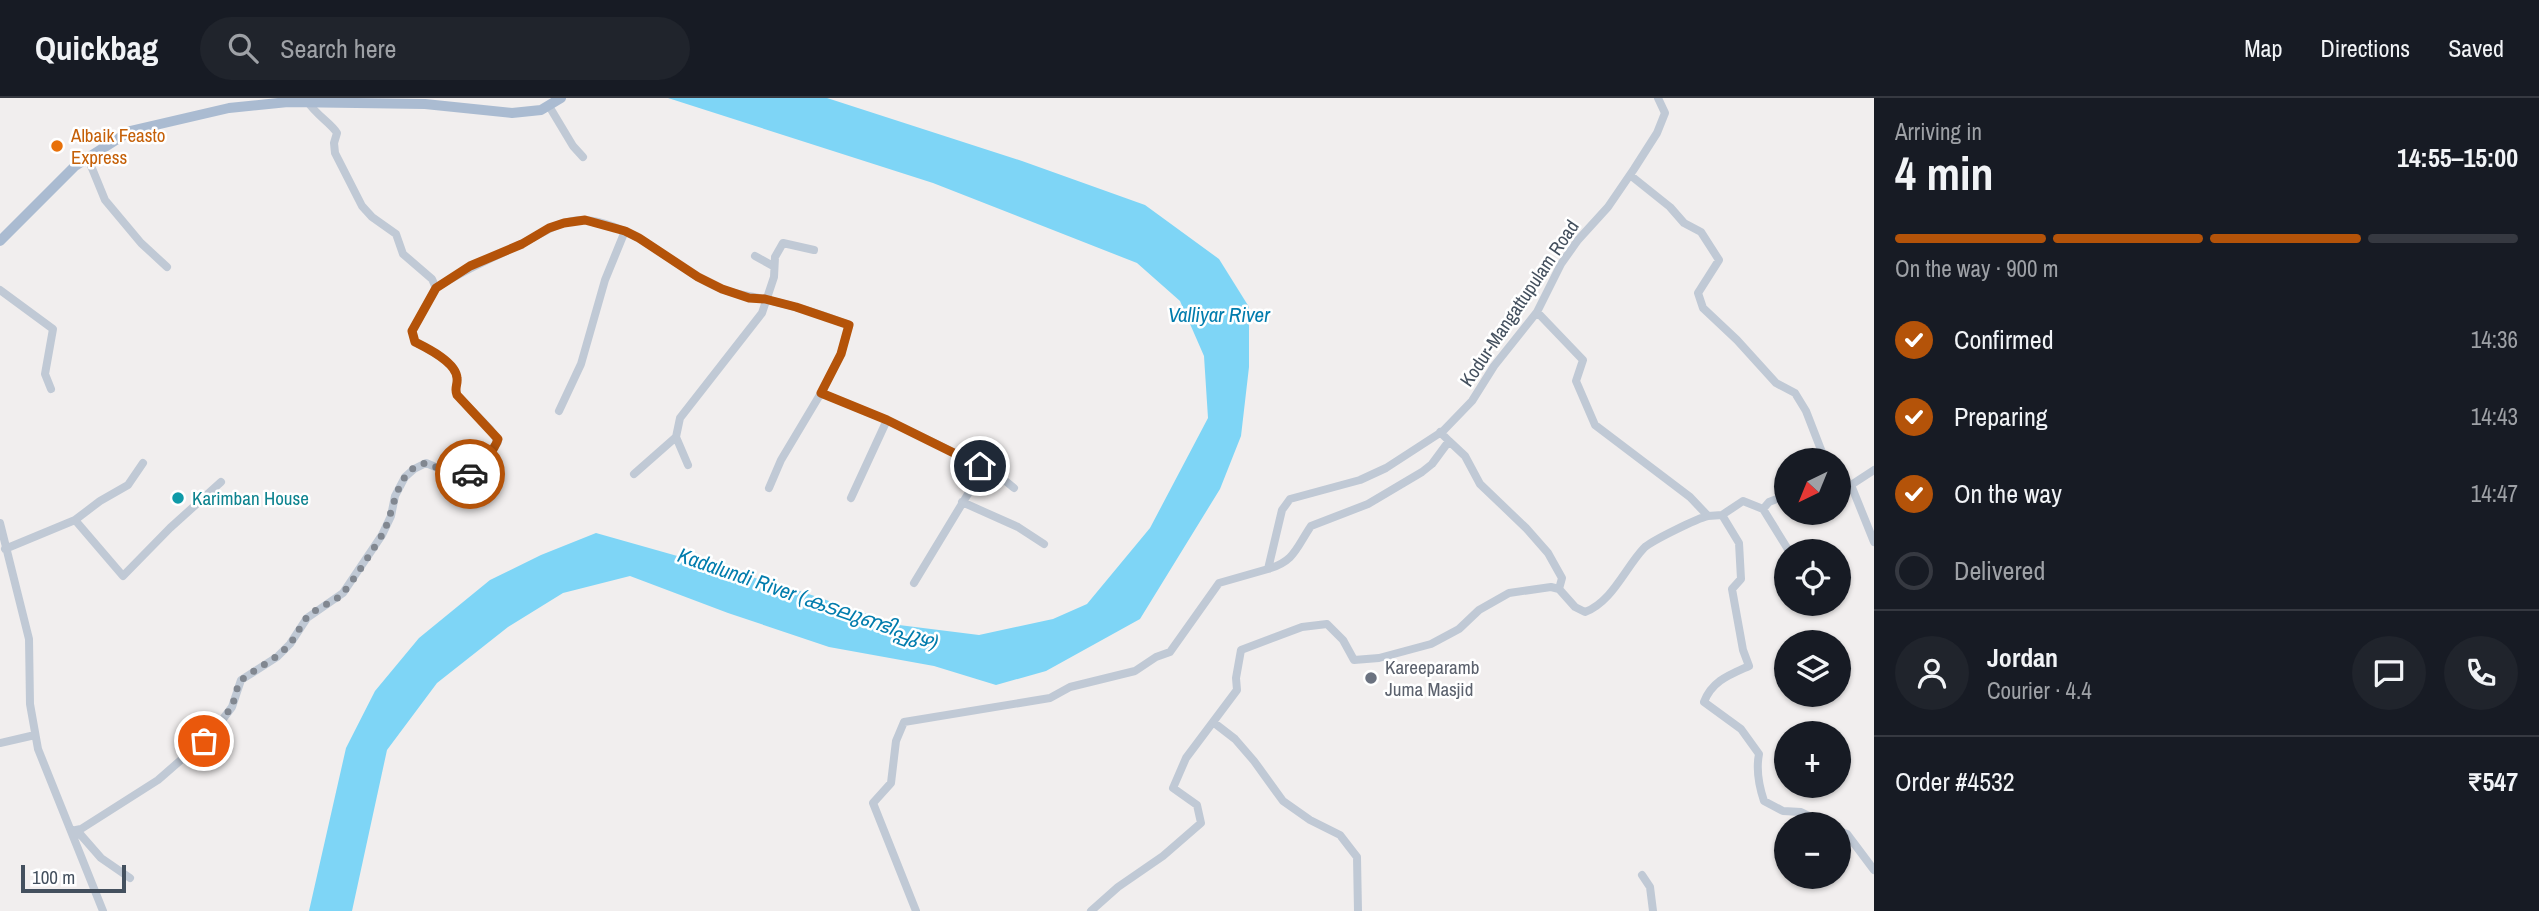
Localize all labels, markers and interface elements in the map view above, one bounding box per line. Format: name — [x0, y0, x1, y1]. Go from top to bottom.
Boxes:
search box — [200, 17, 690, 80]
text: Quickbag — [35, 26, 158, 70]
icon: search — [224, 29, 262, 67]
text: Search here — [280, 31, 396, 66]
text: Map — [2244, 32, 2282, 64]
text: Directions — [2320, 32, 2410, 64]
text: Saved — [2448, 32, 2504, 64]
text: Arriving in — [1895, 116, 1982, 147]
place label: Albaik Feasto Express — [70, 122, 166, 170]
marker: Albaik Feasto Express — [49, 138, 65, 154]
text: 14:55–15:00 — [2397, 140, 2518, 175]
text: 4 min — [1895, 142, 1994, 204]
street label: Kodur-Mangattupulam Road — [1453, 215, 1585, 391]
text: On the way · 900 m — [1895, 253, 2059, 284]
water label: Valliyar River — [1168, 300, 1271, 329]
icon: check — [1895, 321, 1933, 359]
text: Confirmed — [1954, 322, 2054, 357]
text: 14:36 — [2471, 324, 2518, 355]
icon: check — [1895, 398, 1933, 436]
text: Preparing — [1954, 399, 2048, 434]
text: 14:43 — [2471, 401, 2518, 432]
pin — [950, 436, 1010, 496]
courier — [435, 439, 505, 509]
icon: home — [961, 447, 999, 485]
north arrow — [1774, 448, 1852, 525]
map controls — [1774, 448, 1851, 889]
icon: car — [451, 455, 489, 493]
icon: check — [1895, 475, 1933, 513]
text: On the way — [1954, 476, 2062, 511]
text: 14:47 — [2471, 478, 2518, 509]
place label: Karimban House — [192, 485, 309, 511]
marker: Karimban House — [170, 490, 186, 506]
button: locate — [1774, 539, 1851, 616]
water label: Kadalundi River (കടലുണ്ടിപ്പുഴ) — [674, 540, 943, 657]
text: Delivered — [1954, 553, 2045, 588]
button: layers — [1774, 630, 1851, 707]
button: person — [1895, 636, 1969, 710]
button: chat — [2352, 636, 2426, 710]
button: phone — [2444, 636, 2518, 710]
text: Jordan — [1987, 640, 2058, 675]
place label: Kareeparamb Juma Masjid — [1385, 654, 1479, 702]
marker: Kareeparamb Juma Masjid — [1363, 670, 1379, 686]
text: Courier · 4.4 — [1987, 675, 2092, 706]
pin — [174, 711, 234, 771]
button: + — [1774, 721, 1851, 798]
icon: bag — [185, 722, 223, 760]
text: Order #4532 — [1895, 764, 2015, 799]
text: ₹547 — [2467, 764, 2518, 799]
button: − — [1774, 812, 1851, 889]
scale bar — [21, 862, 126, 894]
text: 100 m — [32, 864, 75, 890]

